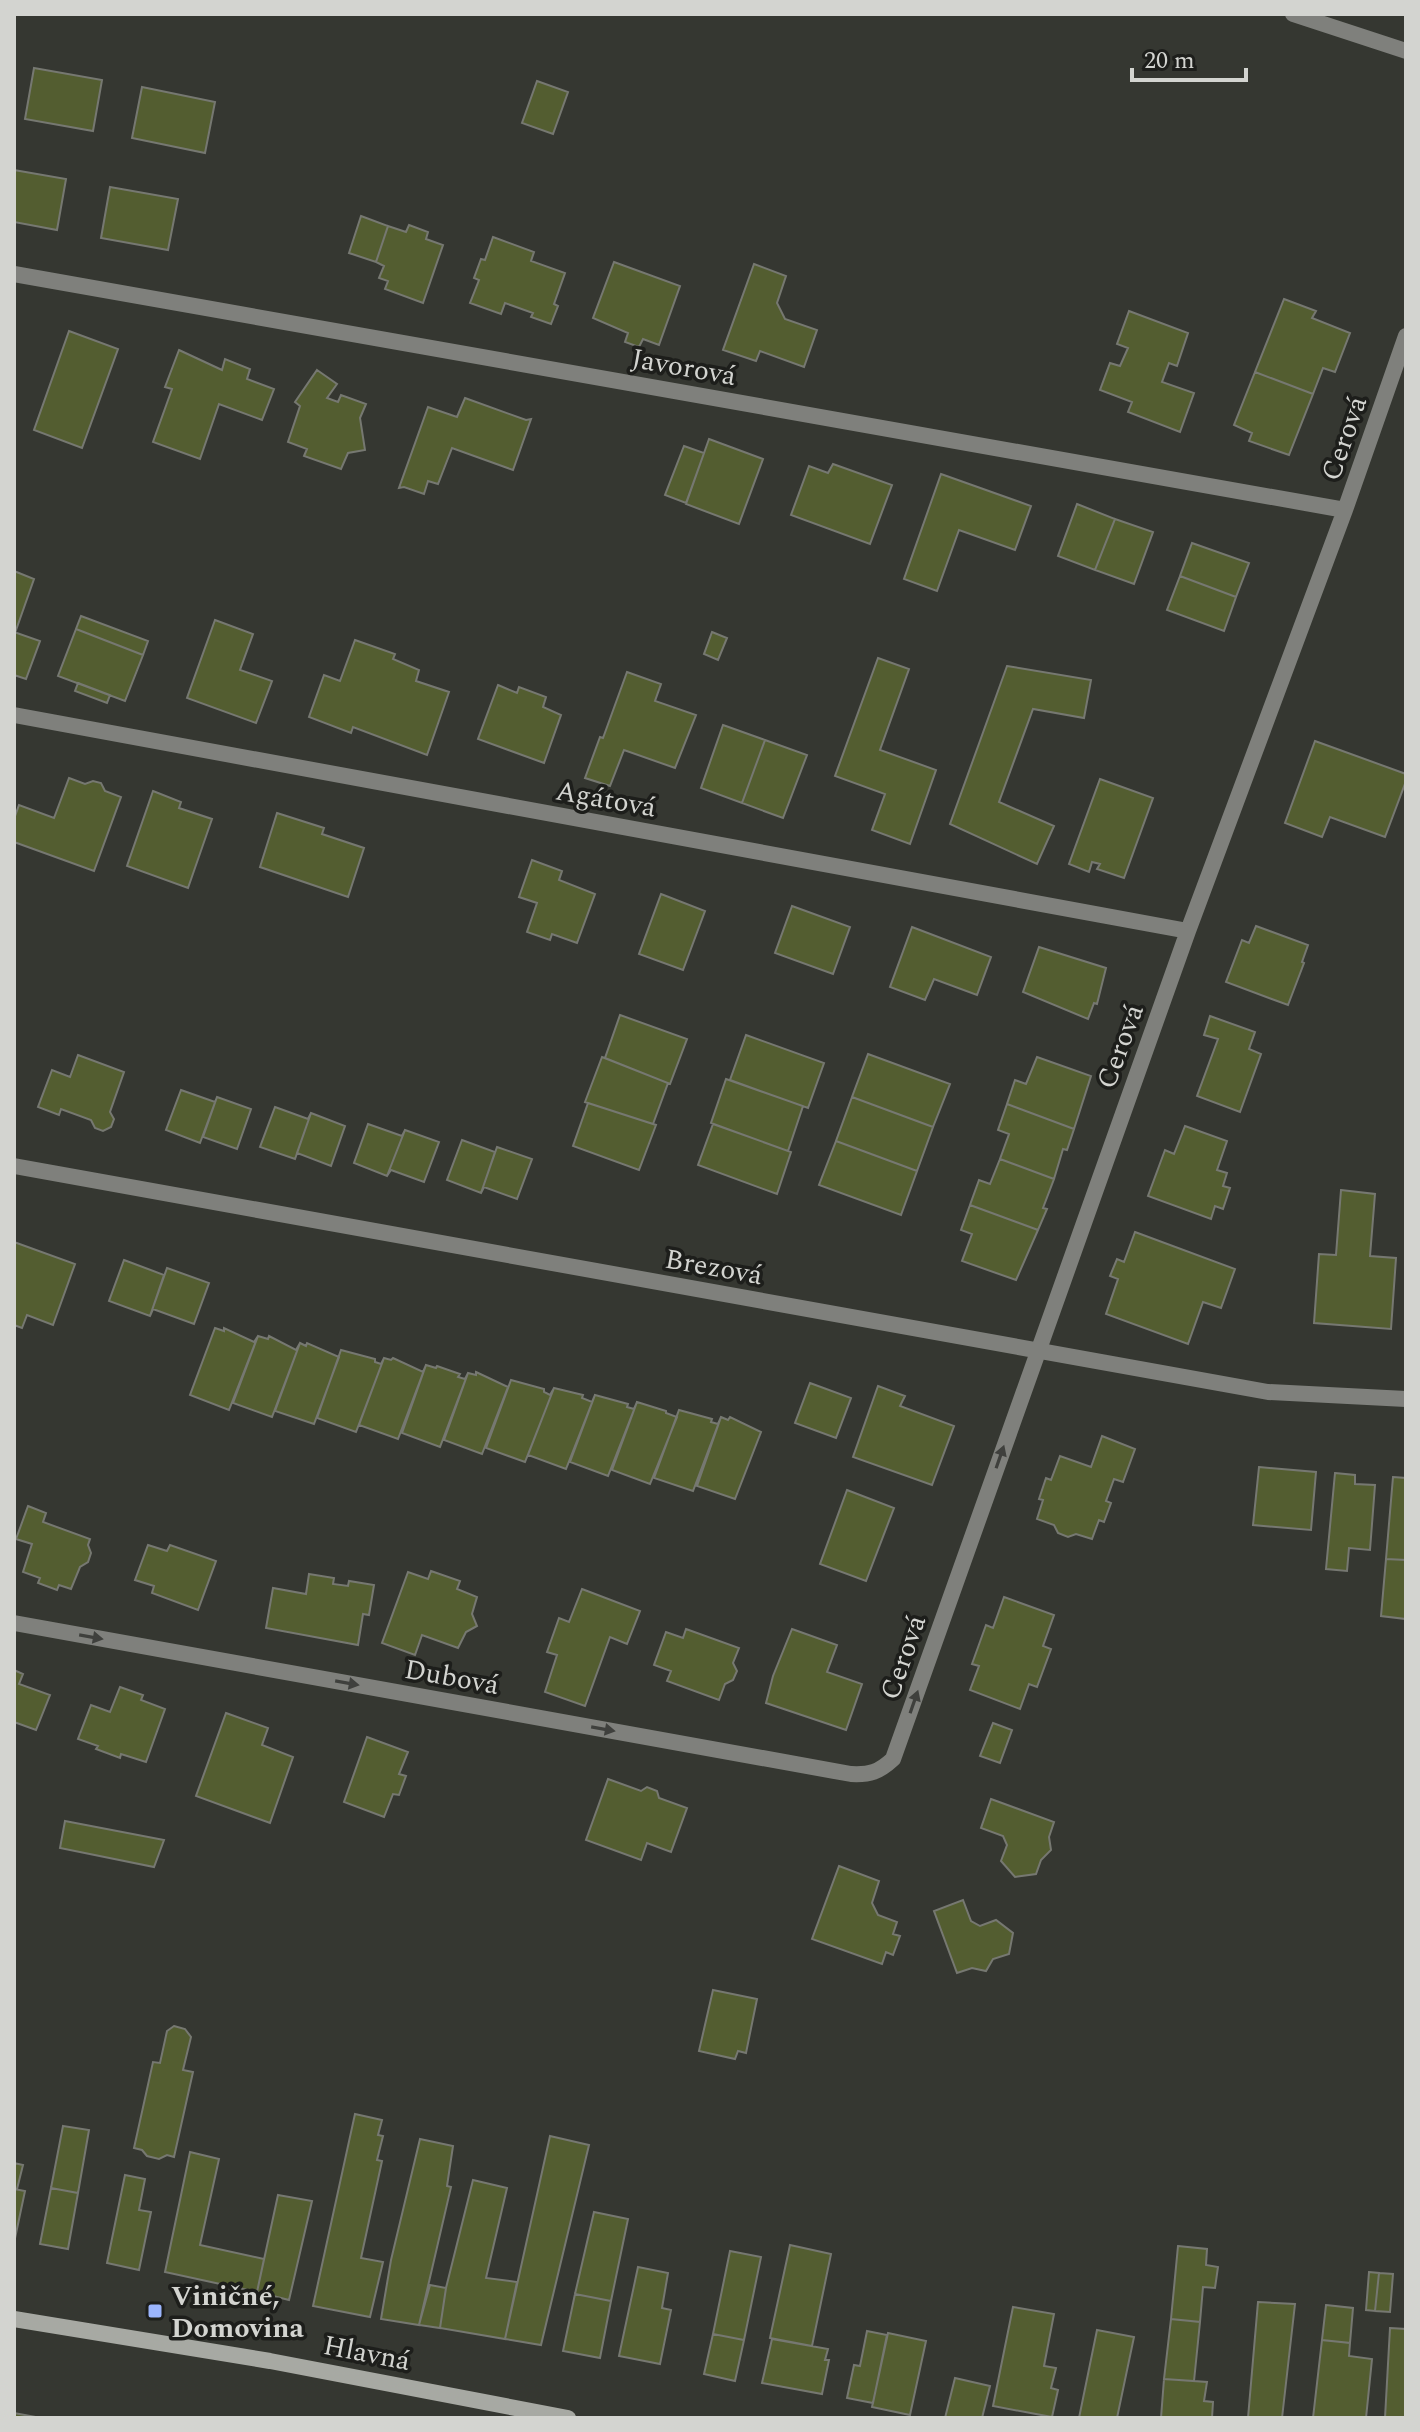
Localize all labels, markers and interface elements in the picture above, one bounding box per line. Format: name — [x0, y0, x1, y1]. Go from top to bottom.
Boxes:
scale bar — [1132, 32, 1246, 82]
text: 20 m — [1144, 43, 1195, 79]
street label: Javorová — [628, 337, 740, 398]
street label: Cerová — [1310, 390, 1379, 487]
street label: Agátová — [552, 770, 660, 829]
street label: Cerová — [1085, 998, 1156, 1095]
street label: Brezová — [661, 1238, 766, 1297]
one-way arrow — [995, 1445, 1007, 1469]
street label: Cerová — [869, 1609, 938, 1706]
one-way arrow — [79, 1631, 104, 1643]
street label: Dubová — [401, 1648, 503, 1707]
one-way arrow — [334, 1677, 359, 1690]
one-way arrow — [908, 1690, 921, 1714]
one-way arrow — [590, 1724, 615, 1736]
place label: Viničné, Domovina — [171, 2275, 305, 2350]
marker: Viničné, Domovina — [146, 2302, 164, 2320]
street label: Hlavná — [319, 2324, 414, 2383]

